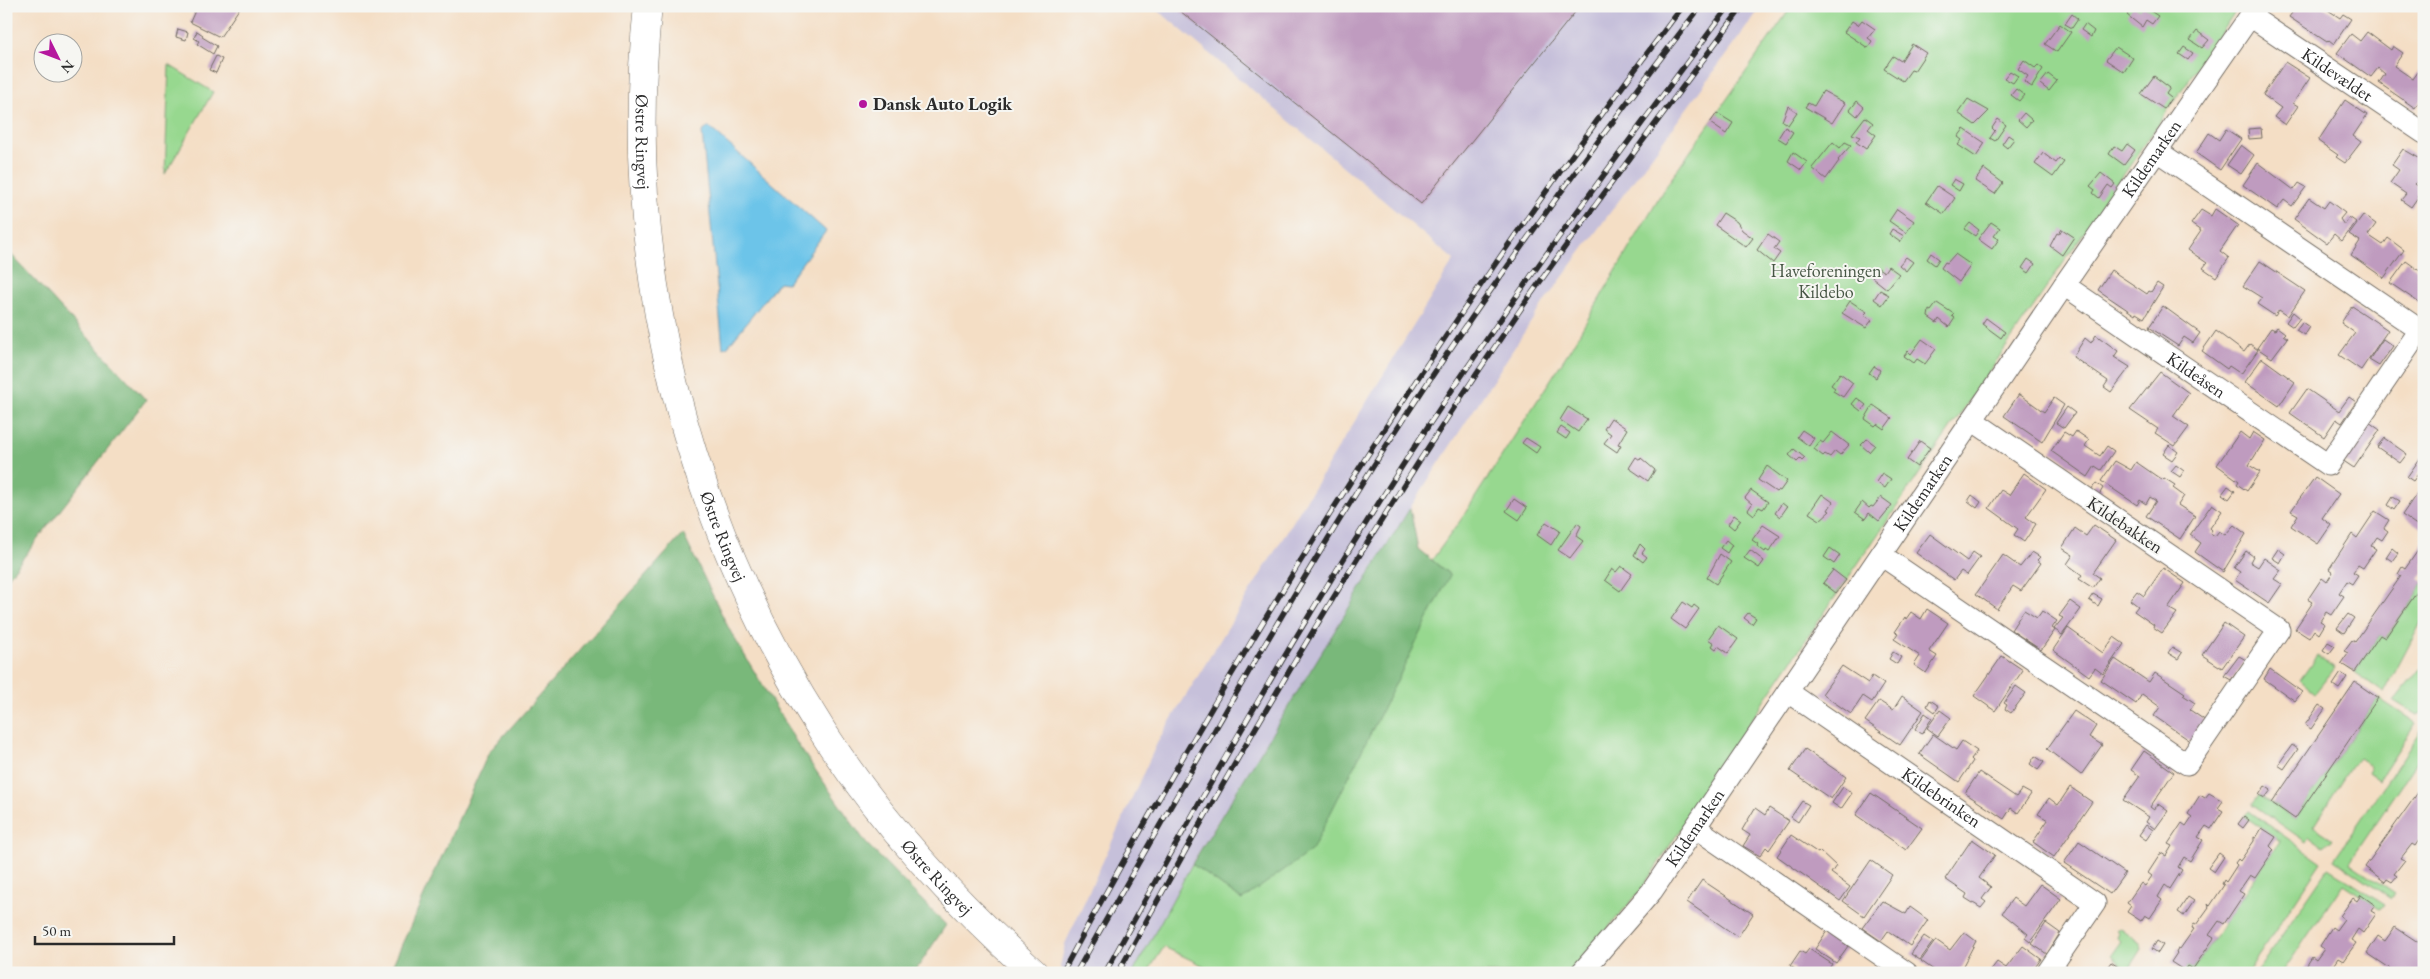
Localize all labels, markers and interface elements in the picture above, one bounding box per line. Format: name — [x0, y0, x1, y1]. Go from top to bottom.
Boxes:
north arrow — [32, 32, 82, 82]
street label: Kildevældet — [2297, 42, 2378, 106]
text: N — [57, 56, 78, 77]
place label: Dansk Auto Logik — [873, 92, 1013, 115]
street label: Østre Ringvej — [631, 94, 656, 190]
marker: Dansk Auto Logik — [857, 98, 869, 110]
street label: Kildemarken — [2116, 115, 2186, 202]
park label: Haveforeningen Kildebo — [1771, 259, 1882, 303]
street label: Kildeåsen — [2162, 346, 2231, 403]
street label: Kildemarken — [1888, 449, 1957, 536]
street label: Østre Ringvej — [695, 488, 752, 585]
street label: Kildebakken — [2083, 491, 2168, 559]
street label: Kildebrinken — [1897, 762, 1986, 833]
street label: Kildemarken — [1660, 784, 1730, 871]
street label: Østre Ringvej — [897, 834, 978, 920]
scale bar — [35, 914, 174, 946]
text: 50 m — [42, 921, 71, 940]

